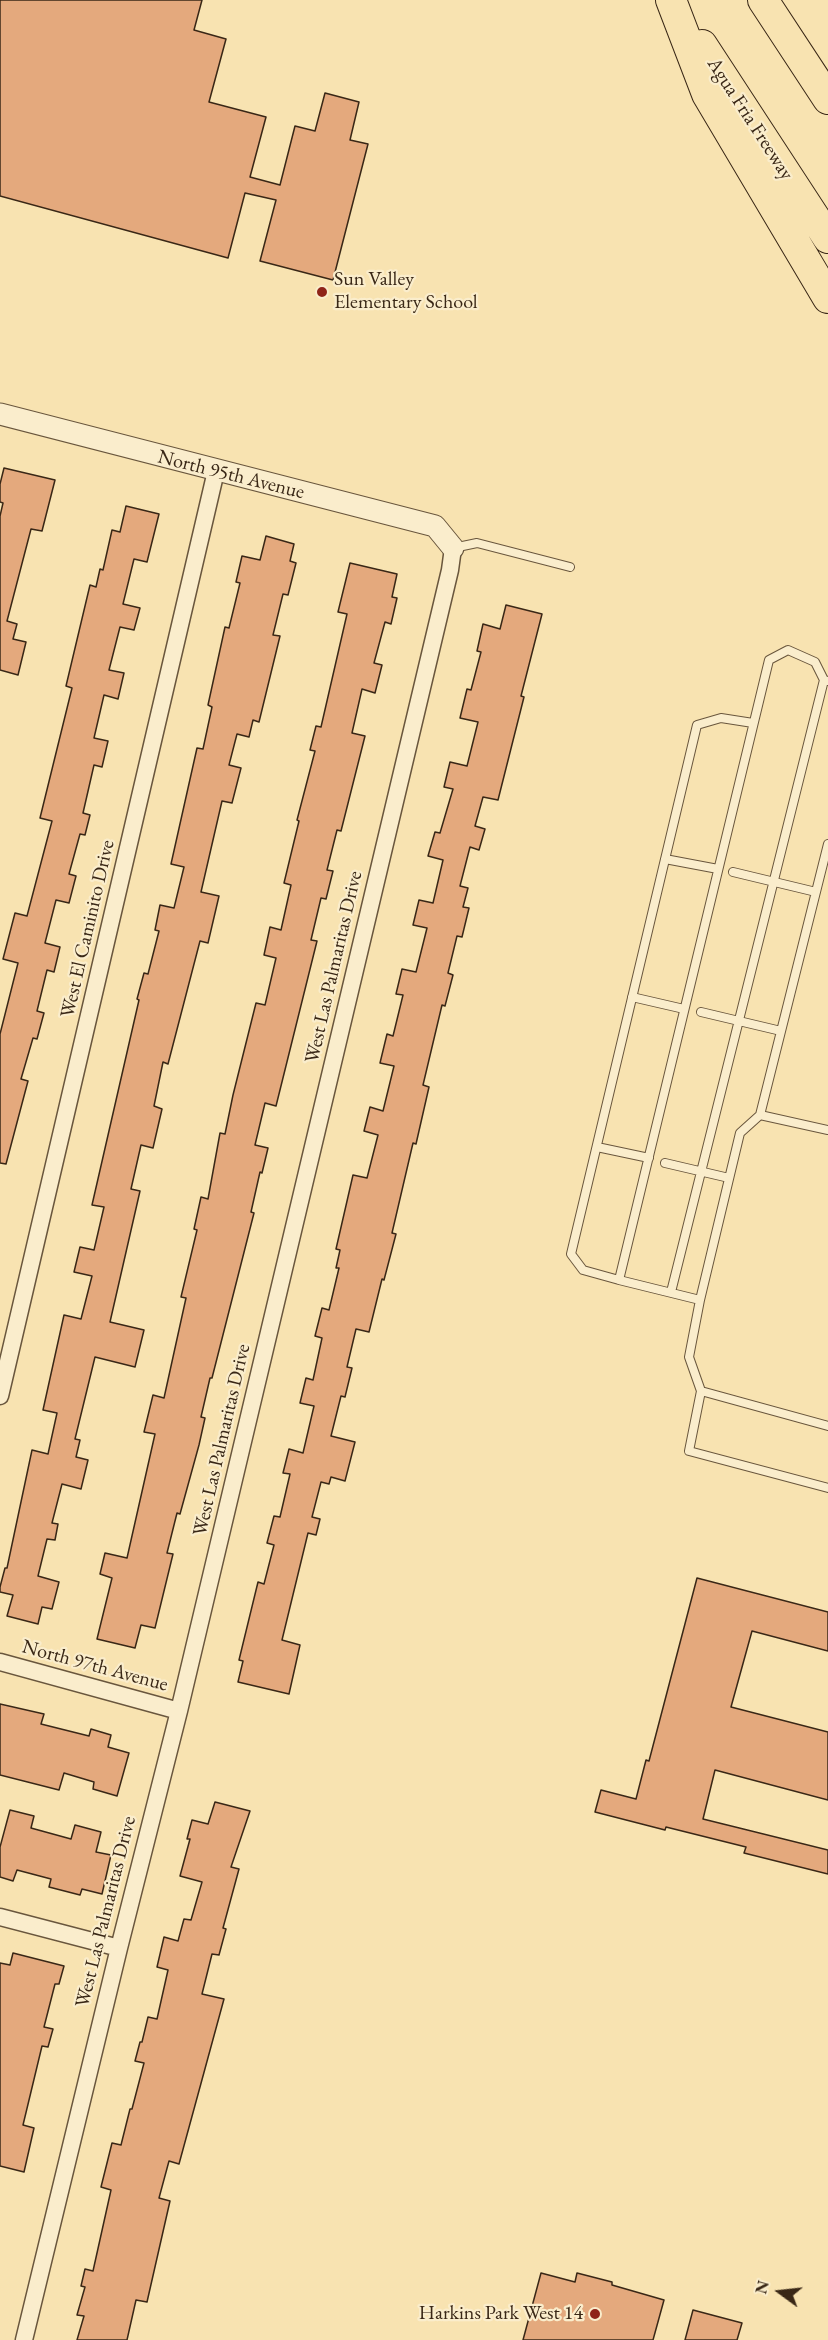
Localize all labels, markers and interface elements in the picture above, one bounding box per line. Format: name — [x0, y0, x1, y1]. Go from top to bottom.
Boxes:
street label: Agua Fria Freeway — [702, 53, 798, 185]
place label: Sun Valley Elementary School — [334, 268, 478, 315]
marker: Sun Valley Elementary School — [315, 285, 329, 299]
street label: North 95th Avenue — [155, 445, 307, 505]
street label: West El Caminito Drive — [56, 838, 120, 1020]
street label: West Las Palmaritas Drive — [300, 869, 368, 1065]
street label: West Las Palmaritas Drive — [188, 1342, 256, 1538]
street label: North 97th Avenue — [19, 1635, 171, 1697]
street label: West Las Palmaritas Drive — [71, 1814, 141, 2010]
north arrow — [750, 2262, 810, 2322]
text: N — [750, 2278, 774, 2296]
place label: Harkins Park West 14 — [419, 2302, 583, 2326]
marker: Harkins Park West 14 — [588, 2307, 602, 2321]

